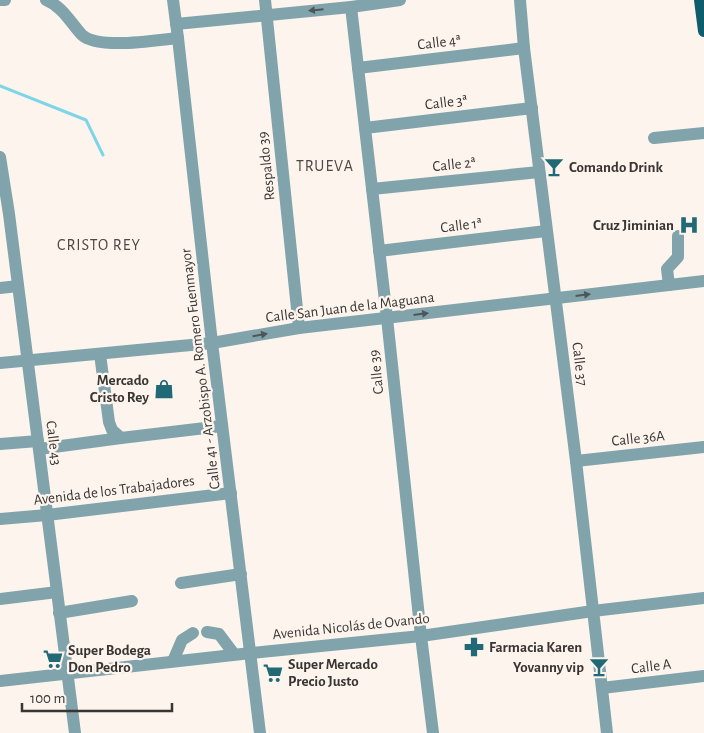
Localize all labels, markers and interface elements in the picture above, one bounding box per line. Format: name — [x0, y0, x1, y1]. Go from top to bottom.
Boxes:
one-way arrow — [308, 6, 324, 14]
street label: Calle 4ª — [417, 32, 462, 53]
street label: Calle 3ª — [424, 92, 468, 113]
street label: Respaldo 39 — [255, 131, 278, 201]
street label: Calle 2ª — [432, 155, 476, 174]
bar icon: Comando Drink — [543, 156, 565, 178]
district label: TRUEVA — [296, 158, 354, 174]
place label: Comando Drink — [569, 160, 663, 175]
hospital icon: Cruz Jiminian — [678, 214, 700, 236]
street label: Calle 1ª — [440, 216, 483, 235]
place label: Cruz Jiminian — [593, 218, 674, 233]
district label: CRISTO REY — [57, 237, 141, 253]
street label: Calle 41 - Arzobispo A. Romero Fuenmayor — [178, 247, 223, 490]
street label: Calle San Juan de la Maguana — [265, 290, 435, 325]
one-way arrow — [575, 291, 591, 299]
one-way arrow — [414, 310, 430, 318]
one-way arrow — [252, 331, 268, 339]
street label: Calle 37 — [569, 341, 590, 387]
street label: Calle 39 — [367, 349, 386, 395]
place label: Mercado Cristo Rey — [90, 373, 149, 405]
shop icon: Mercado Cristo Rey — [153, 378, 175, 400]
street label: Calle 43 — [43, 420, 64, 466]
street label: Calle 36A — [611, 428, 666, 449]
street label: Avenida de los Trabajadores — [33, 473, 195, 508]
street label: Avenida Nicolás de Ovando — [272, 611, 430, 642]
pharmacy icon: Farmacia Karen — [463, 636, 485, 658]
place label: Farmacia Karen — [489, 640, 582, 655]
place label: Super Bodega Don Pedro — [68, 643, 151, 675]
supermarket icon: Super Bodega Don Pedro — [42, 648, 64, 670]
bar icon: Yovanny vip — [588, 656, 610, 678]
place label: Super Mercado Precio Justo — [288, 657, 378, 689]
street label: Calle A — [630, 657, 672, 676]
place label: Yovanny vip — [513, 660, 584, 675]
supermarket icon: Super Mercado Precio Justo — [262, 662, 284, 684]
scale bar — [22, 680, 172, 712]
text: 100 m — [30, 691, 65, 706]

